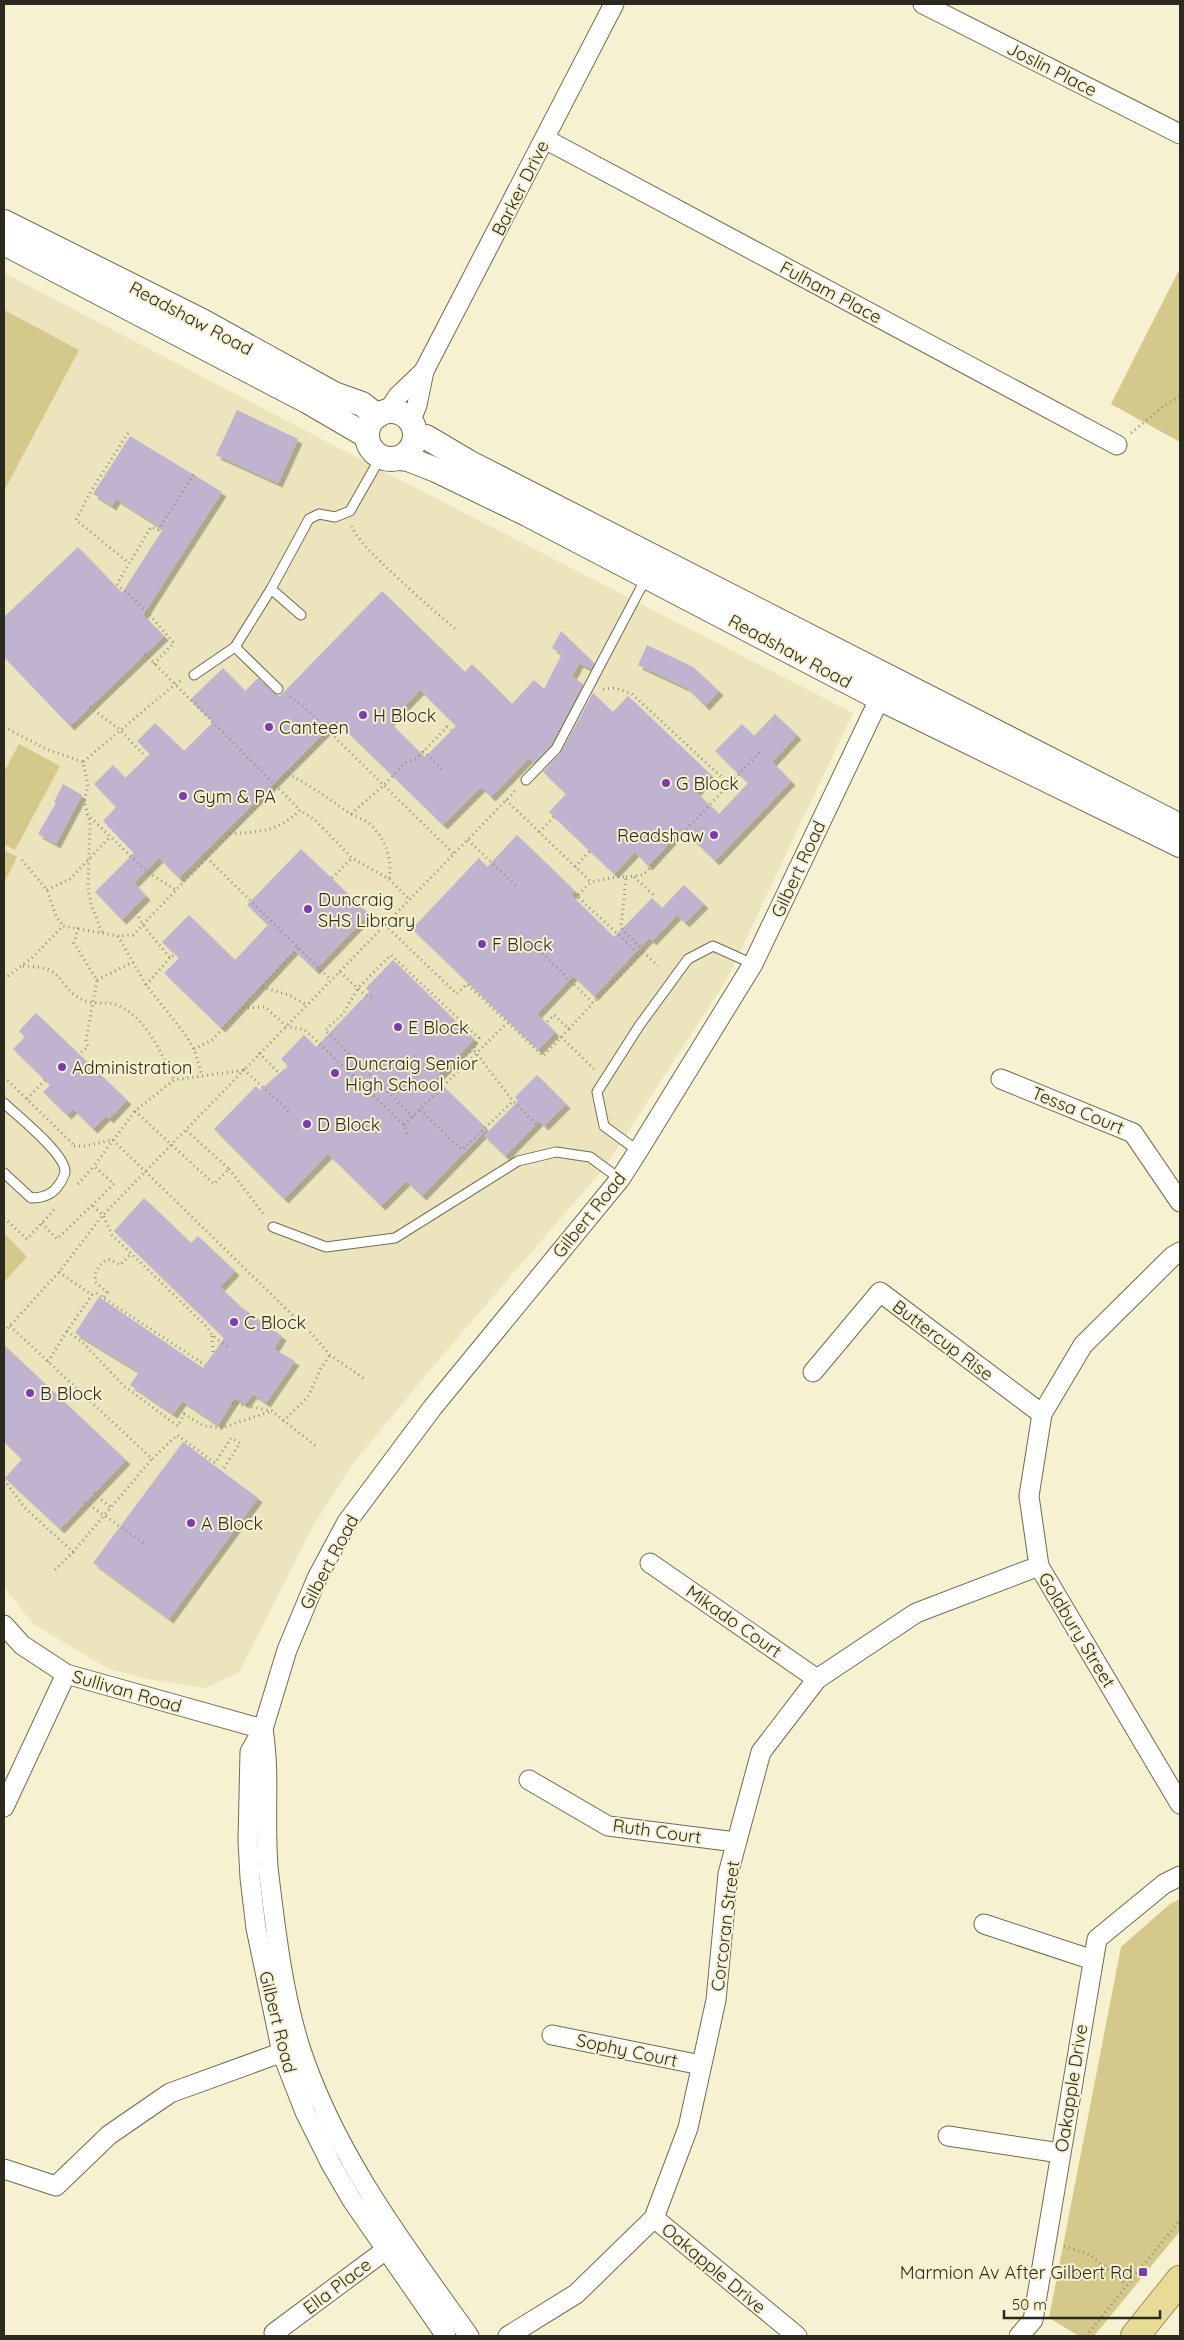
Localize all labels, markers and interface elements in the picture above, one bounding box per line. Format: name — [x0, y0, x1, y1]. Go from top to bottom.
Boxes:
street label: Joslin Place — [1003, 36, 1101, 102]
street label: Barker Drive — [486, 136, 554, 240]
street label: Fulham Place — [776, 256, 886, 328]
street label: Readshaw Road — [125, 276, 257, 360]
street label: Readshaw Road — [724, 609, 856, 693]
place label: H Block — [373, 704, 436, 727]
marker: H Block — [357, 709, 369, 721]
place label: Canteen — [279, 716, 349, 739]
marker: Canteen — [263, 721, 275, 733]
place label: G Block — [676, 772, 739, 795]
marker: G Block — [660, 777, 672, 789]
place label: Gym & PA — [193, 785, 276, 808]
marker: Gym & PA — [177, 790, 189, 802]
street label: Gilbert Road — [766, 817, 830, 921]
place label: Readshaw — [617, 824, 704, 847]
marker: Readshaw — [708, 829, 720, 841]
place label: Duncraig SHS Library — [318, 888, 415, 932]
marker: Duncraig SHS Library — [302, 903, 314, 915]
place label: F Block — [492, 933, 553, 956]
marker: F Block — [476, 938, 488, 950]
place label: E Block — [408, 1016, 469, 1039]
marker: E Block — [392, 1021, 404, 1033]
place label: Duncraig Senior High School — [345, 1052, 478, 1096]
place label: Administration — [72, 1056, 192, 1079]
marker: Administration — [56, 1061, 68, 1073]
marker: Duncraig Senior High School — [329, 1067, 341, 1079]
street label: Tessa Court — [1028, 1081, 1128, 1139]
place label: D Block — [317, 1113, 380, 1136]
marker: D Block — [301, 1118, 313, 1130]
street label: Gilbert Road — [547, 1167, 631, 1263]
street label: Buttercup Rise — [888, 1294, 998, 1386]
place label: C Block — [244, 1311, 306, 1334]
marker: C Block — [228, 1316, 240, 1328]
place label: B Block — [40, 1382, 102, 1405]
marker: B Block — [24, 1387, 36, 1399]
street label: Gilbert Road — [294, 1511, 364, 1613]
place label: A Block — [201, 1512, 263, 1535]
marker: A Block — [185, 1517, 197, 1529]
street label: Goldbury Street — [1033, 1568, 1121, 1692]
street label: Mikado Court — [682, 1580, 786, 1662]
street label: Sullivan Road — [70, 1664, 184, 1718]
street label: Ruth Court — [611, 1813, 703, 1849]
street label: Corcoran Street — [706, 1859, 744, 1993]
street label: Gilbert Road — [254, 1969, 302, 2075]
street label: Oakapple Drive — [1050, 2022, 1092, 2154]
street label: Sophy Court — [574, 2028, 680, 2072]
street label: Oakapple Drive — [657, 2218, 771, 2318]
street label: Ella Place — [298, 2253, 376, 2319]
place label: Marmion Av After Gilbert Rd — [900, 2261, 1133, 2284]
marker: Marmion Av After Gilbert Rd — [1137, 2266, 1149, 2278]
scale bar — [1004, 2288, 1160, 2320]
text: 50 m — [1012, 2295, 1047, 2314]

